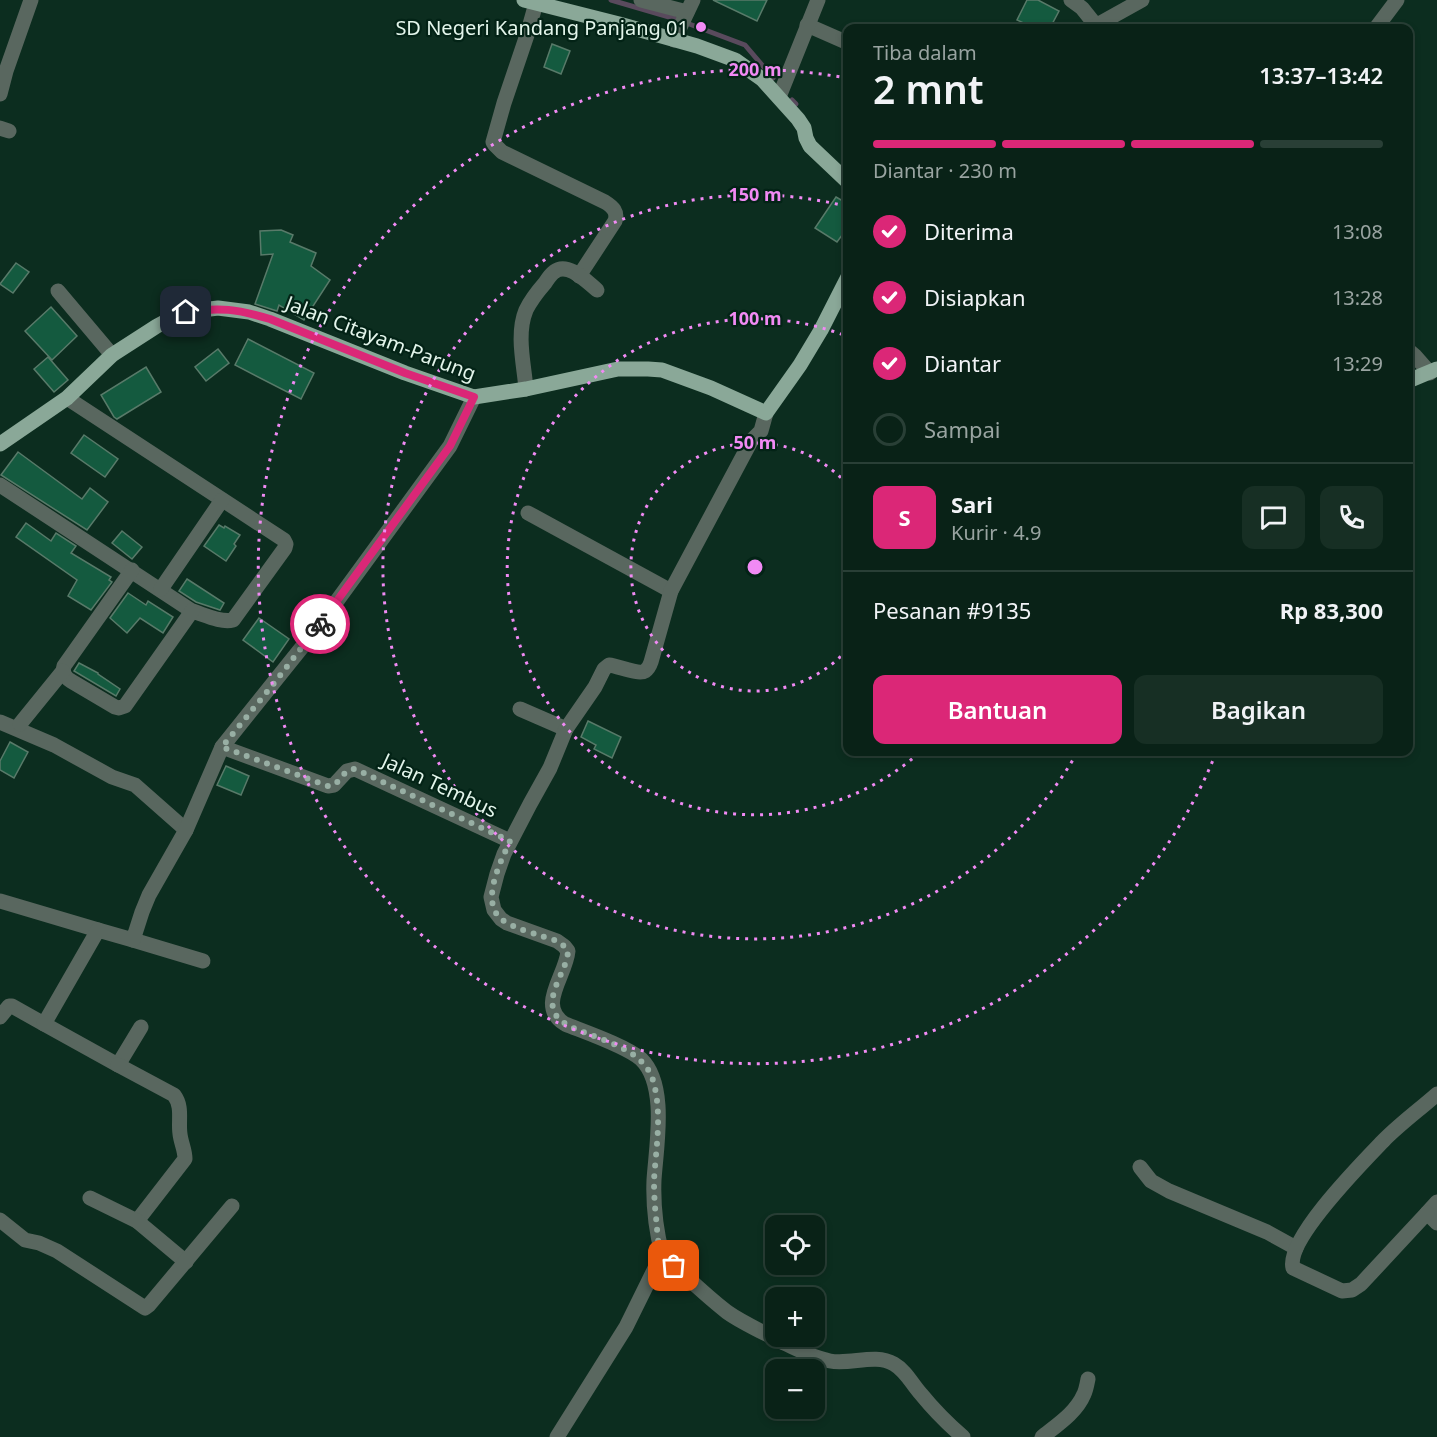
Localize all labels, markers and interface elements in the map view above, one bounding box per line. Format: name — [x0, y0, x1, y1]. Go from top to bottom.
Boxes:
place label: SD Negeri Kandang Panjang 01 — [395, 14, 689, 41]
marker: SD Negeri Kandang Panjang 01 — [694, 20, 708, 34]
text: Tiba dalam — [873, 39, 977, 66]
text: 200 m — [728, 57, 782, 81]
text: 13:37–13:42 — [1259, 60, 1383, 90]
text: 2 mnt — [873, 62, 984, 115]
text: Diantar · 230 m — [873, 157, 1017, 184]
text: 150 m — [728, 182, 782, 206]
icon: check — [873, 215, 906, 248]
text: Diterima — [924, 216, 1014, 246]
text: 13:08 — [1332, 218, 1383, 245]
icon: check — [873, 281, 906, 314]
text: Disiapkan — [924, 282, 1026, 312]
text: 13:28 — [1332, 284, 1383, 311]
pin — [160, 286, 211, 337]
street label: Jalan Citayam-Parung — [280, 288, 480, 387]
icon: home — [169, 295, 202, 328]
text: 100 m — [728, 306, 782, 330]
icon: check — [873, 347, 906, 380]
text: Diantar — [924, 348, 1001, 378]
text: 13:29 — [1332, 350, 1383, 377]
text: Sampai — [924, 414, 1001, 444]
text: 50 m — [734, 430, 776, 454]
button: chat — [1242, 486, 1305, 549]
button: phone — [1320, 486, 1383, 549]
text: Sari — [951, 489, 993, 519]
text: S — [898, 502, 911, 532]
text: Kurir · 4.9 — [951, 519, 1041, 546]
centre of rings — [745, 557, 765, 577]
courier — [290, 594, 350, 654]
text: Pesanan #9135 — [873, 595, 1031, 625]
text: Rp 83,300 — [1280, 595, 1383, 625]
icon: bike — [304, 608, 337, 641]
button: Bantuan — [873, 675, 1122, 744]
button: Bagikan — [1134, 675, 1383, 744]
street label: Jalan Tembus — [376, 746, 502, 824]
map controls — [765, 1215, 825, 1419]
button: locate — [765, 1215, 825, 1275]
pin — [648, 1240, 699, 1291]
icon: bag — [657, 1249, 690, 1282]
button: + — [765, 1287, 825, 1347]
button: − — [765, 1359, 825, 1419]

